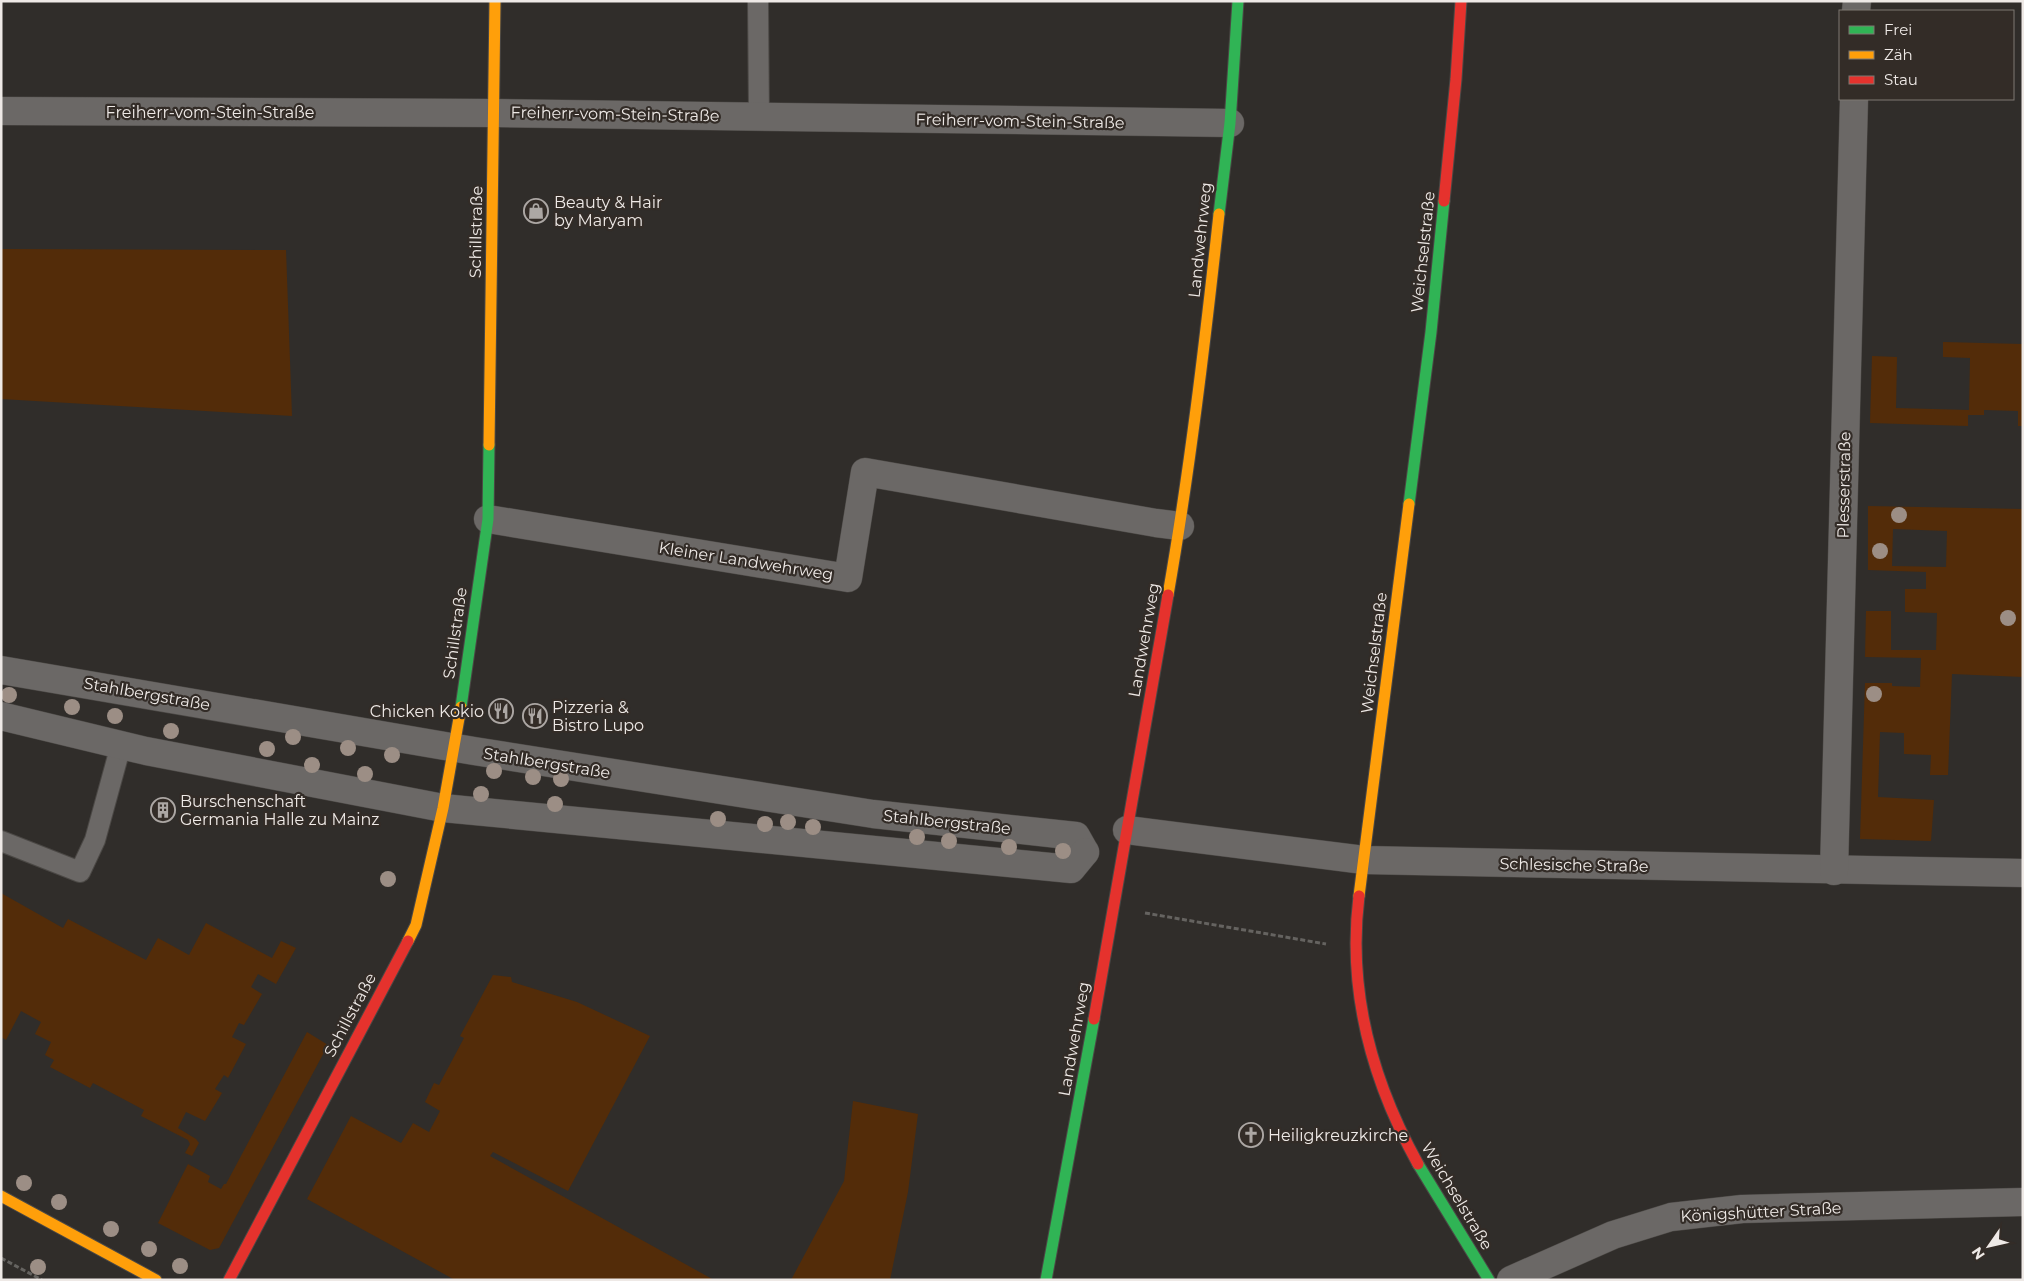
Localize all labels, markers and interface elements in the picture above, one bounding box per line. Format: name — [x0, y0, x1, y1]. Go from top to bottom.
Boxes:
legend — [1839, 10, 2014, 100]
text: Frei — [1884, 20, 1912, 39]
text: Zäh — [1884, 45, 1913, 64]
text: Stau — [1884, 70, 1918, 89]
street label: Freiherr-vom-Stein-Straße — [106, 103, 314, 122]
street label: Freiherr-vom-Stein-Straße — [510, 103, 720, 125]
street label: Freiherr-vom-Stein-Straße — [915, 110, 1125, 132]
street label: Landwehrweg — [1184, 181, 1216, 299]
street label: Schillstraße — [466, 186, 486, 278]
street label: Weichselstraße — [1407, 190, 1439, 314]
place label: Beauty & Hair by Maryam — [554, 193, 663, 230]
shop icon: Beauty & Hair by Maryam — [523, 198, 549, 224]
street label: Plesserstraße — [1834, 431, 1854, 539]
street label: Kleiner Landwehrweg — [657, 538, 835, 584]
street label: Landwehrweg — [1125, 581, 1163, 699]
street label: Schillstraße — [439, 586, 471, 680]
street label: Weichselstraße — [1357, 591, 1391, 715]
street label: Stahlbergstraße — [82, 674, 212, 714]
restaurant icon: Chicken Kokio — [488, 698, 514, 724]
place label: Pizzeria & Bistro Lupo — [552, 698, 644, 735]
place label: Chicken Kokio — [370, 702, 484, 721]
restaurant icon: Pizzeria & Bistro Lupo — [522, 703, 548, 729]
street label: Stahlbergstraße — [482, 744, 612, 782]
place label: Burschenschaft Germania Halle zu Mainz — [180, 792, 380, 829]
building icon: Burschenschaft Germania Halle zu Mainz — [150, 797, 176, 823]
street label: Stahlbergstraße — [882, 806, 1012, 838]
street label: Schlesische Straße — [1499, 854, 1649, 876]
street label: Schillstraße — [320, 970, 380, 1060]
street label: Landwehrweg — [1055, 980, 1093, 1098]
church icon: Heiligkreuzkirche — [1238, 1122, 1264, 1148]
place label: Heiligkreuzkirche — [1268, 1126, 1408, 1145]
street label: Weichselstraße — [1417, 1139, 1497, 1253]
street label: Königshütter Straße — [1680, 1198, 1842, 1226]
north arrow — [1964, 1221, 2014, 1271]
text: N — [1968, 1244, 1989, 1263]

